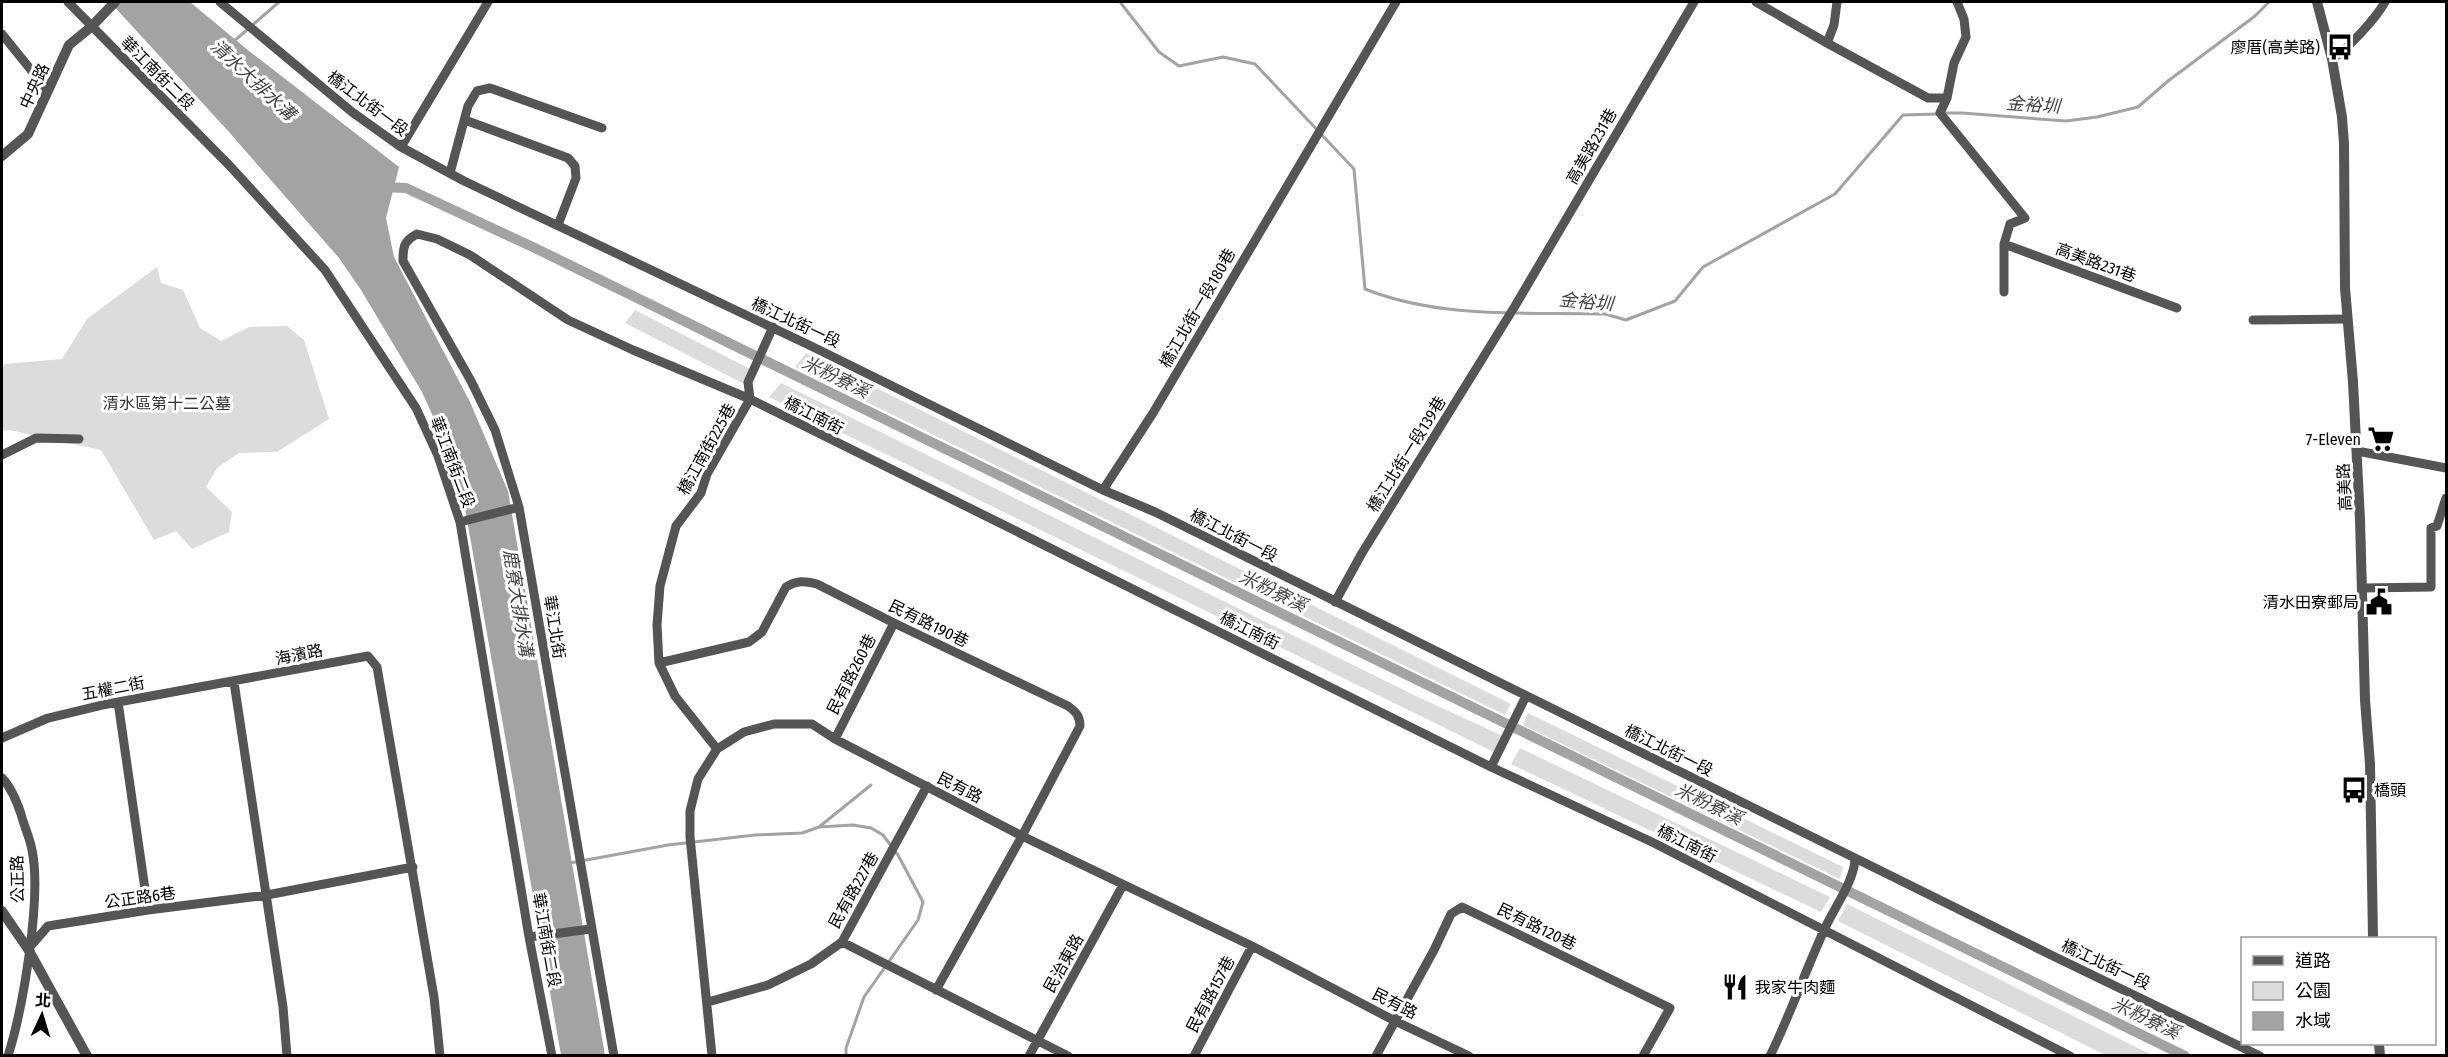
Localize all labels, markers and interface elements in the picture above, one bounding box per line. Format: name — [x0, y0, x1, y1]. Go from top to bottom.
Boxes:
bus stop icon: 廖厝(高美路) — [2325, 32, 2355, 62]
street label: 華江南街二段 — [117, 33, 198, 114]
water label: 清水大排水溝 — [206, 35, 302, 127]
place label: 廖厝(高美路) — [2231, 38, 2320, 57]
street label: 中央路 — [16, 60, 53, 112]
street label: 橋江北街一段 — [324, 67, 412, 140]
water label: 金裕圳 — [2005, 92, 2064, 118]
street label: 高美路231巷 — [1562, 105, 1621, 187]
street label: 高美路231巷 — [2053, 239, 2139, 286]
street label: 橋江北街一段180巷 — [1156, 245, 1239, 371]
water label: 金裕圳 — [1558, 289, 1617, 316]
street label: 橋江北街一段 — [748, 294, 843, 351]
water label: 米粉寮溪 — [799, 351, 876, 404]
street label: 橋江南街 — [781, 392, 847, 438]
street label: 橋江北街一段139巷 — [1363, 393, 1450, 516]
park label: 清水區第十二公墓 — [103, 394, 231, 413]
street label: 橋江南街225巷 — [674, 400, 739, 498]
street label: 華江南街二段 — [426, 414, 479, 510]
supermarket icon: 7-Eleven — [2366, 424, 2396, 454]
place label: 7-Eleven — [2306, 430, 2361, 449]
street label: 高美路 — [2334, 463, 2355, 511]
street label: 橋江北街一段 — [1187, 505, 1281, 566]
water label: 鹿寮大排水溝 — [499, 548, 538, 661]
water label: 米粉寮溪 — [1236, 565, 1313, 618]
public building icon: 清水田寮郵局 — [2364, 587, 2394, 617]
place label: 清水田寮郵局 — [2263, 593, 2359, 612]
street label: 華江北街 — [540, 594, 569, 660]
street label: 民有路190巷 — [886, 596, 972, 651]
street label: 橋江南街 — [1217, 608, 1283, 653]
street label: 民有路260巷 — [823, 631, 880, 717]
street label: 海濱路 — [274, 641, 324, 668]
street label: 五權二街 — [80, 673, 146, 704]
street label: 橋江北街一段 — [1621, 721, 1716, 780]
street label: 民有路 — [934, 768, 985, 807]
bus stop icon: 橋頭 — [2339, 775, 2369, 805]
water label: 米粉寮溪 — [1672, 778, 1749, 831]
place label: 橋頭 — [2374, 781, 2406, 800]
street label: 橋江南街 — [1654, 820, 1720, 866]
street label: 民有路227巷 — [825, 849, 882, 932]
street label: 公正路 — [8, 855, 27, 903]
street label: 公正路6巷 — [103, 883, 177, 912]
street label: 華江南街二段 — [529, 891, 564, 989]
street label: 民有路120巷 — [1494, 899, 1579, 954]
street label: 民治東路 — [1040, 931, 1087, 996]
street label: 橋江北街一段 — [2058, 936, 2153, 993]
legend — [2241, 937, 2436, 1045]
text: 道路 — [2295, 950, 2331, 972]
street label: 民有路157巷 — [1182, 953, 1238, 1036]
restaurant icon: 我家牛肉麵 — [1720, 972, 1750, 1002]
place label: 我家牛肉麵 — [1755, 978, 1835, 997]
text: 公園 — [2295, 980, 2331, 1002]
street label: 民有路 — [1369, 984, 1420, 1023]
north arrow — [12, 985, 72, 1045]
text: 北 — [34, 990, 52, 1011]
water label: 米粉寮溪 — [2109, 992, 2186, 1045]
text: 水域 — [2295, 1010, 2331, 1032]

